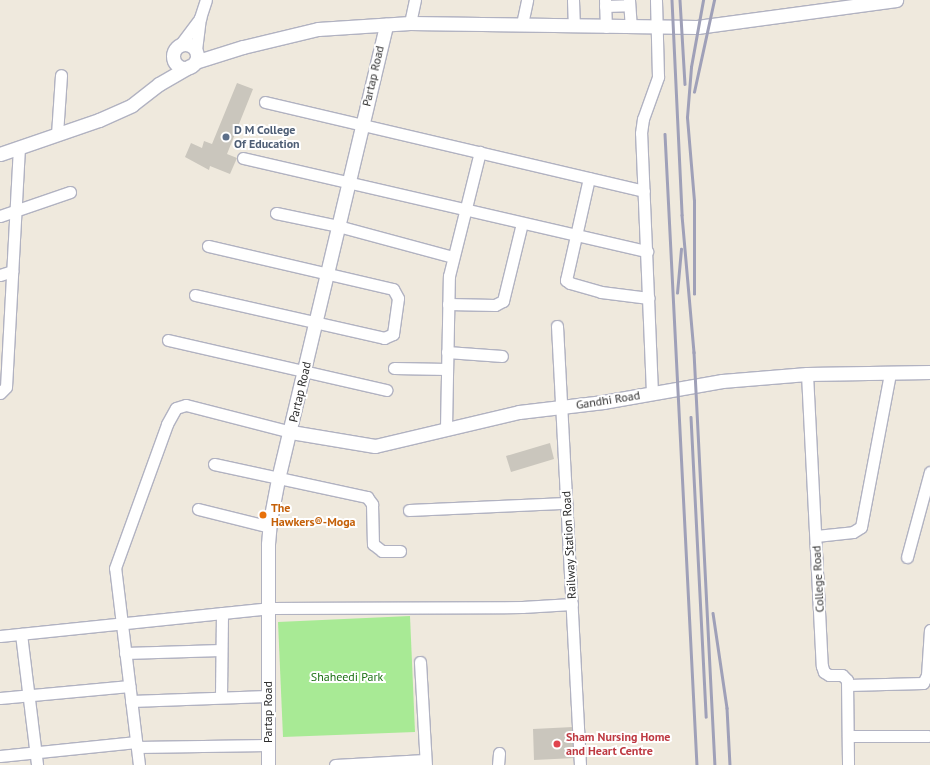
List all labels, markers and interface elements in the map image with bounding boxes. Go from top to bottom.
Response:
street label: Partap Road [359,44,387,108]
place label: D M College Of Education [234,123,300,151]
marker: D M College Of Education [221,132,231,142]
street label: Partap Road [286,360,314,424]
street label: Gandhi Road [575,388,641,412]
street label: Railway Station Road [559,490,579,600]
place label: The Hawkers®-Moga [271,501,356,529]
marker: The Hawkers®-Moga [258,510,268,520]
street label: College Road [809,545,827,613]
park label: Shaheedi Park [311,670,383,684]
street label: Partap Road [261,681,275,743]
place label: Sham Nursing Home and Heart Centre [566,730,670,758]
marker: Sham Nursing Home and Heart Centre [551,738,563,750]

